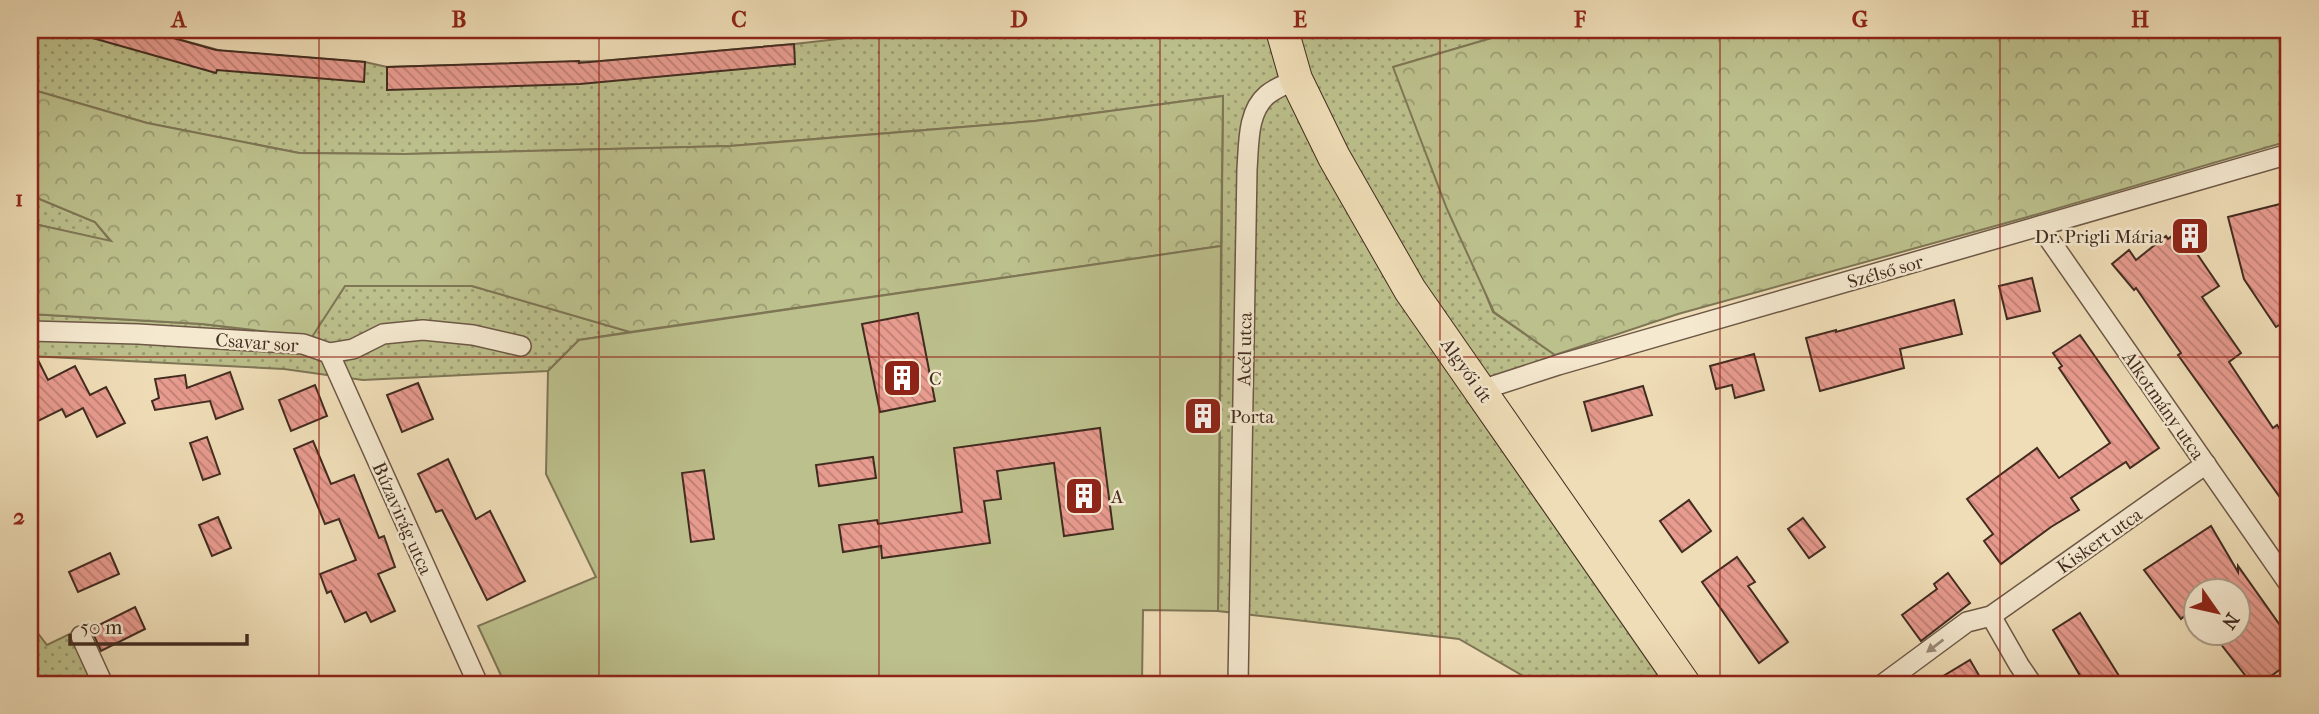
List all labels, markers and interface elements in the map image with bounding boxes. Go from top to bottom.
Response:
text: A [170,6,188,33]
text: B [452,6,467,33]
text: C [731,6,747,33]
text: D [1010,6,1028,33]
text: E [1293,6,1307,33]
text: F [1573,6,1587,33]
text: G [1852,6,1868,33]
text: H [2131,6,2149,33]
text: 1 [15,185,23,212]
building icon: Dr. Prigli Mária [2169,215,2211,257]
place label: Dr. Prigli Mária [2034,226,2163,248]
street label: Szélső sor [1845,250,1927,293]
street label: Acél utca [1233,312,1257,387]
street label: Csavar sor [215,329,300,357]
street label: Algyői út [1435,333,1497,407]
street label: Alkotmány utca [2117,346,2209,464]
building icon: C [881,357,923,399]
place label: C [929,368,942,390]
building icon: Porta [1182,395,1224,437]
place label: Porta [1230,406,1275,428]
street label: Búzavirág utca [367,459,437,578]
building icon: A [1063,475,1105,517]
place label: A [1110,486,1124,508]
text: 2 [13,503,25,530]
street label: Kiskert utca [2053,503,2147,578]
north arrow [2182,578,2252,648]
scale bar [70,602,247,646]
text: N [2217,609,2243,634]
text: 50 m [80,615,123,639]
one-way arrow [1926,638,1944,652]

